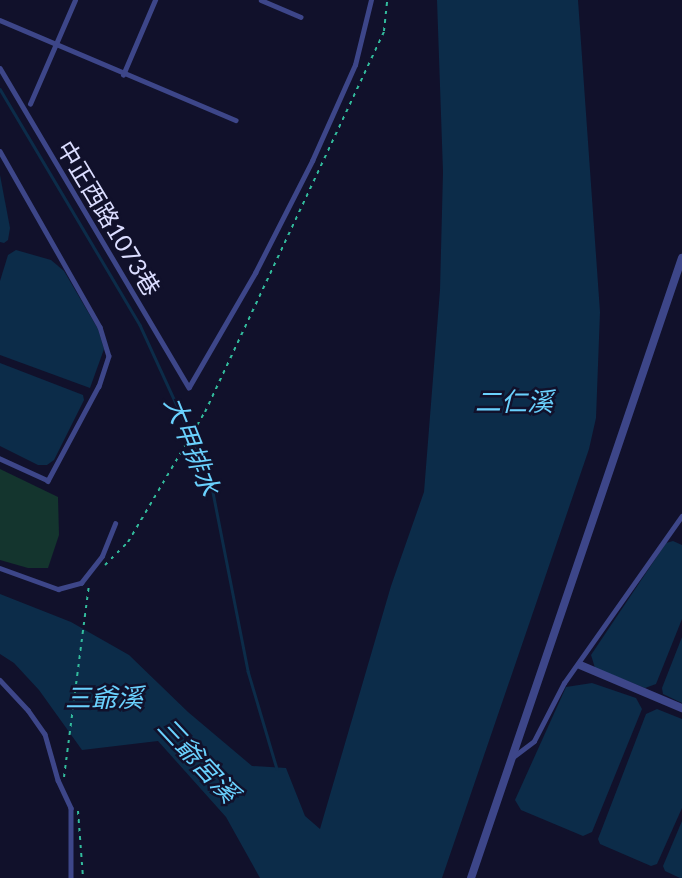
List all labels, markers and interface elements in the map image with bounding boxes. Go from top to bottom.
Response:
street label: 中正西路1073巷 [51,135,167,301]
water label: 二仁溪 [475,386,553,418]
water label: 大甲排水 [158,392,226,500]
water label: 三爺溪 [65,682,143,714]
water label: 三爺宮溪 [151,711,245,809]

